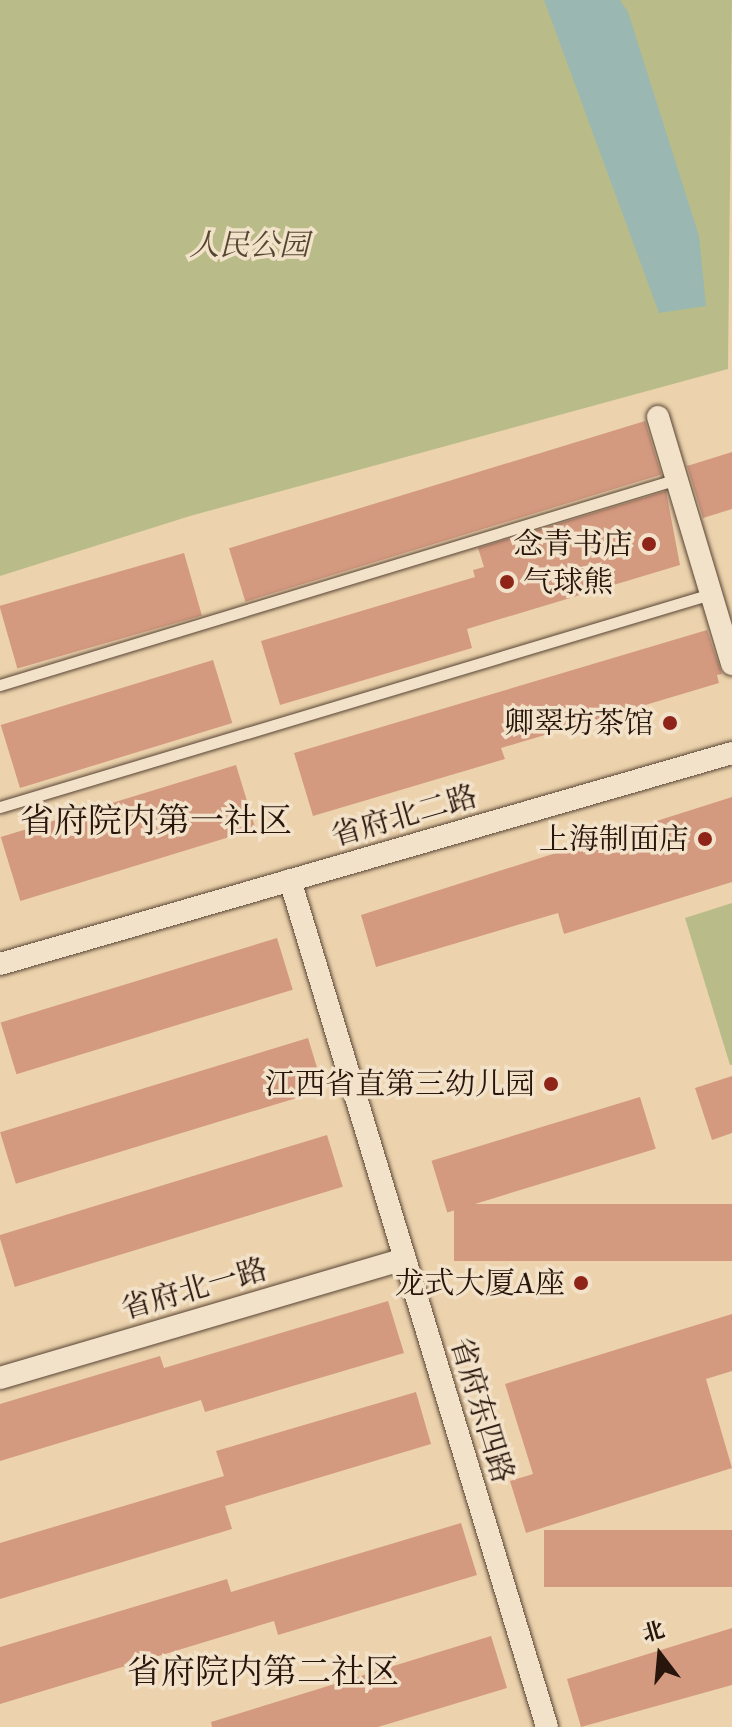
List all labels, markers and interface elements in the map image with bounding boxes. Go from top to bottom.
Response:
park label: 人民公园 [189,227,309,263]
place label: 念青书店 [513,526,633,562]
marker: 念青书店 [640,535,658,553]
place label: 气球熊 [523,564,613,600]
marker: 气球熊 [498,573,516,591]
place label: 卿翠坊茶馆 [504,705,654,741]
marker: 卿翠坊茶馆 [661,714,679,732]
street label: 省府北二路 [327,778,481,854]
district label: 省府院内第一社区 [20,801,292,841]
place label: 上海制面店 [539,821,689,857]
marker: 上海制面店 [696,830,714,848]
place label: 江西省直第三幼儿园 [265,1066,535,1102]
marker: 江西省直第三幼儿园 [542,1075,560,1093]
street label: 省府北一路 [117,1251,271,1327]
place label: 龙式大厦A座 [395,1265,565,1301]
marker: 龙式大厦A座 [572,1274,590,1292]
street label: 省府东四路 [443,1333,521,1487]
north arrow [620,1615,700,1695]
text: 北 [639,1615,668,1647]
district label: 省府院内第二社区 [127,1652,399,1692]

